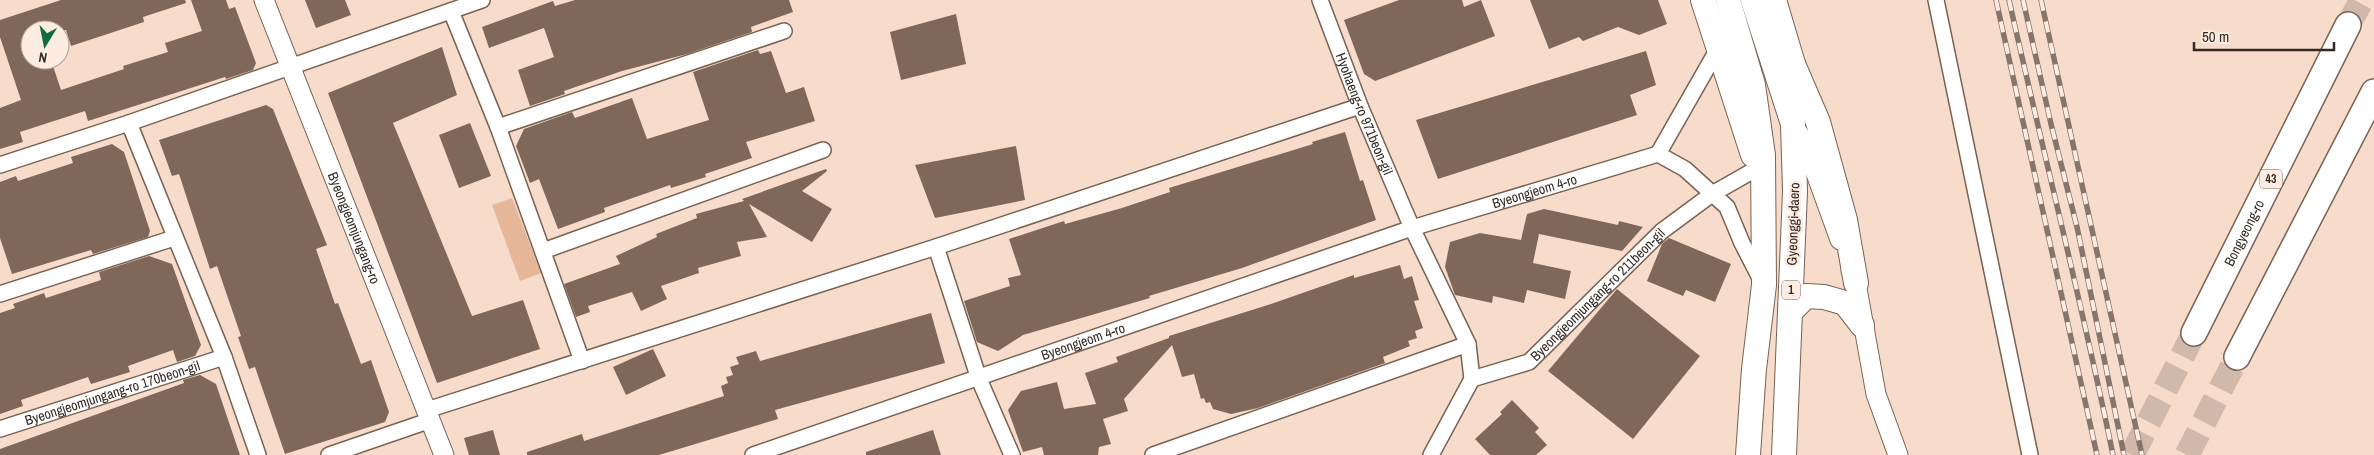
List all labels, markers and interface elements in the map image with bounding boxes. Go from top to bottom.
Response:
north arrow [20,20,70,70]
scale bar [2194,20,2334,52]
text: 50 m [2202,26,2229,47]
text: N [37,48,48,67]
street label: Hyohaeng-ro 971beon-gil [1332,50,1397,177]
street label: Byeongjeomjungang-ro [324,169,384,286]
street label: Byeongjeom 4-ro [1490,170,1579,212]
road number: 43 [2260,170,2282,188]
street label: Gyeonggi-daero [1783,182,1803,266]
street label: Bongyeong-ro [2220,197,2268,269]
street label: Byeongjeomjungang-ro 211beon-gil [1526,224,1669,365]
road number: 1 [1782,280,1800,300]
street label: Byeongjeom 4-ro [1039,319,1127,364]
street label: Byeongjeomjungang-ro 170beon-gil [23,356,202,429]

